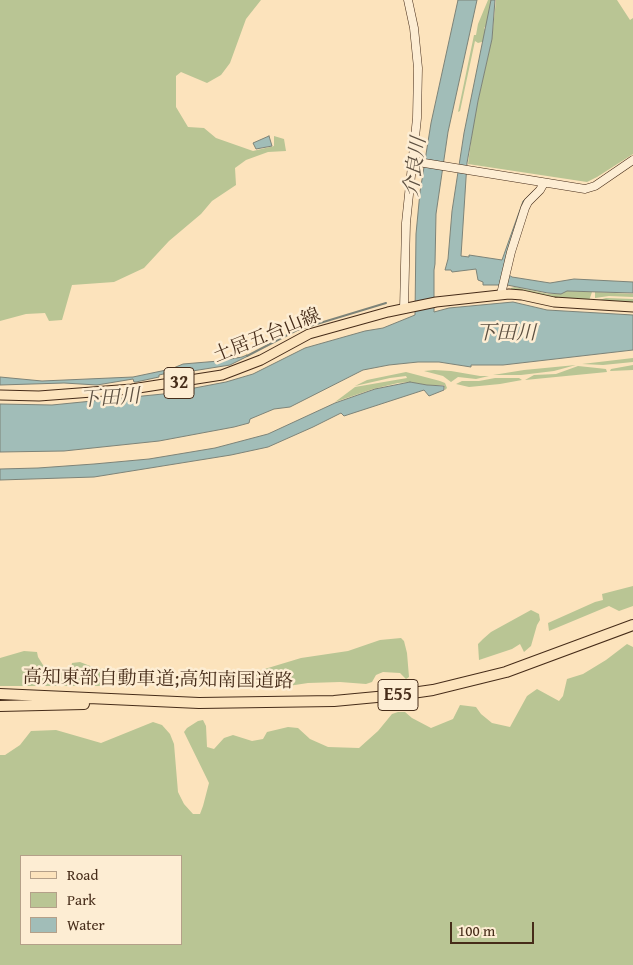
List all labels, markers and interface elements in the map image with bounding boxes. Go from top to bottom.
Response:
water label: 介良川 [400,136,432,198]
street label: 土居五台山線 [210,304,324,368]
water label: 下田川 [476,322,536,346]
road number: 32 [164,368,194,398]
water label: 下田川 [79,385,141,413]
street label: 高知東部自動車道;高知南国道路 [23,666,293,694]
road number: E55 [378,680,418,710]
legend [20,855,182,945]
text: Road [67,864,98,885]
text: Park [67,889,96,910]
scale bar [453,912,537,944]
text: Water [67,914,105,935]
text: 100 m [458,920,495,941]

